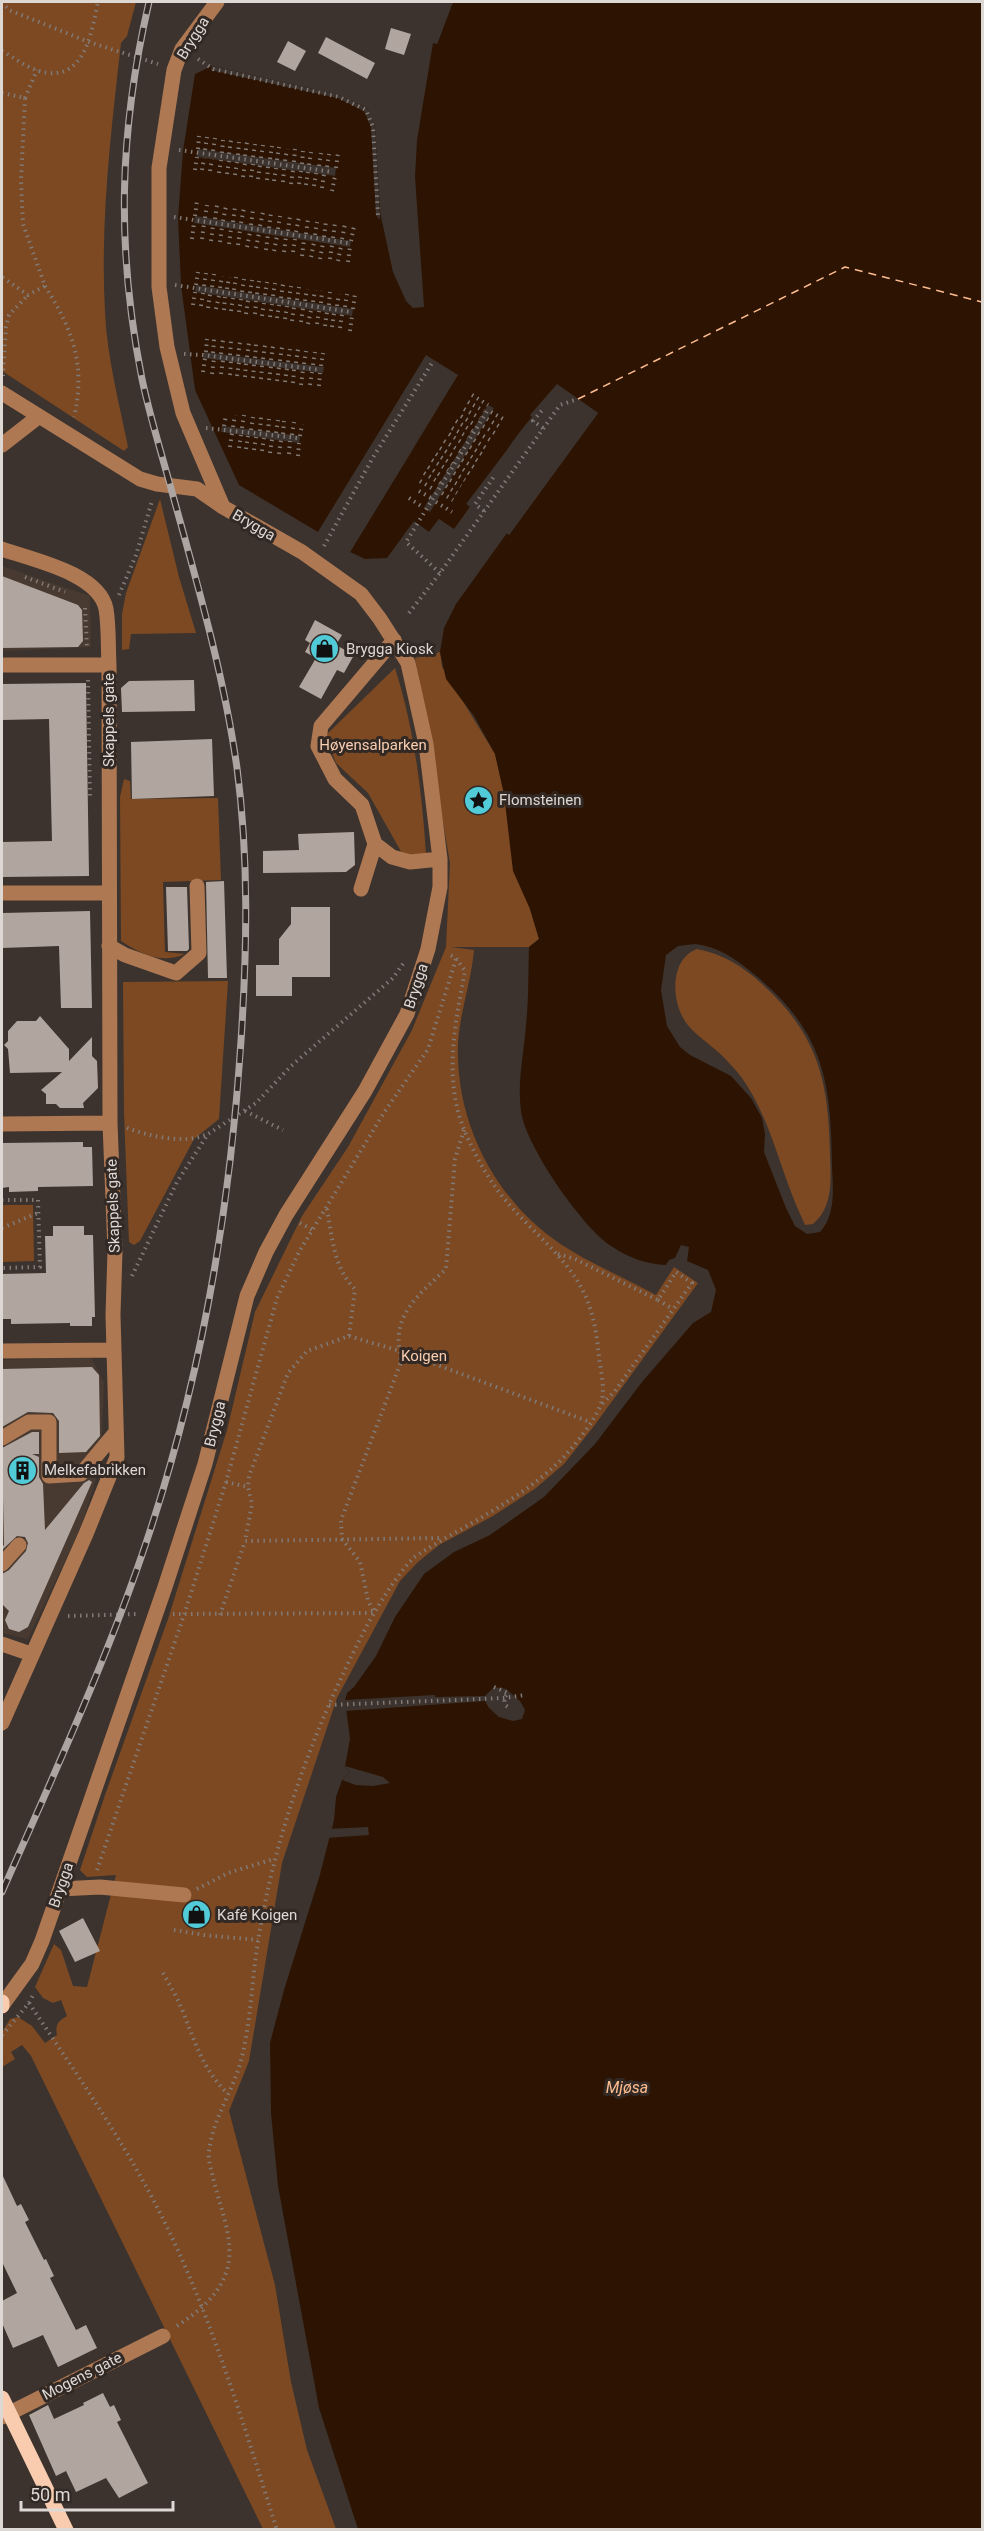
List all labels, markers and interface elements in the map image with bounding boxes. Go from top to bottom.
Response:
street label: Brygga [173,13,213,63]
street label: Brygga [229,506,279,544]
shop icon: Brygga Kiosk [309,633,341,665]
place label: Brygga Kiosk [346,640,434,658]
street label: Skappels gate [100,673,118,767]
park label: Høyensalparken [319,736,427,754]
place icon: Flomsteinen [462,784,494,816]
place label: Flomsteinen [499,791,581,809]
street label: Brygga [400,961,432,1011]
street label: Skappels gate [102,1159,124,1253]
park label: Koigen [401,1347,447,1365]
street label: Brygga [201,1399,229,1449]
building icon: Melkefabrikken [7,1454,39,1486]
place label: Melkefabrikken [44,1461,146,1479]
street label: Brygga [45,1860,77,1910]
shop icon: Kafé Koigen [180,1899,212,1931]
place label: Kafé Koigen [217,1906,297,1924]
water label: Mjøsa [606,2078,648,2097]
street label: Mogens gate [39,2348,125,2404]
scale bar [21,2474,172,2512]
text: 50 m [30,2484,70,2505]

